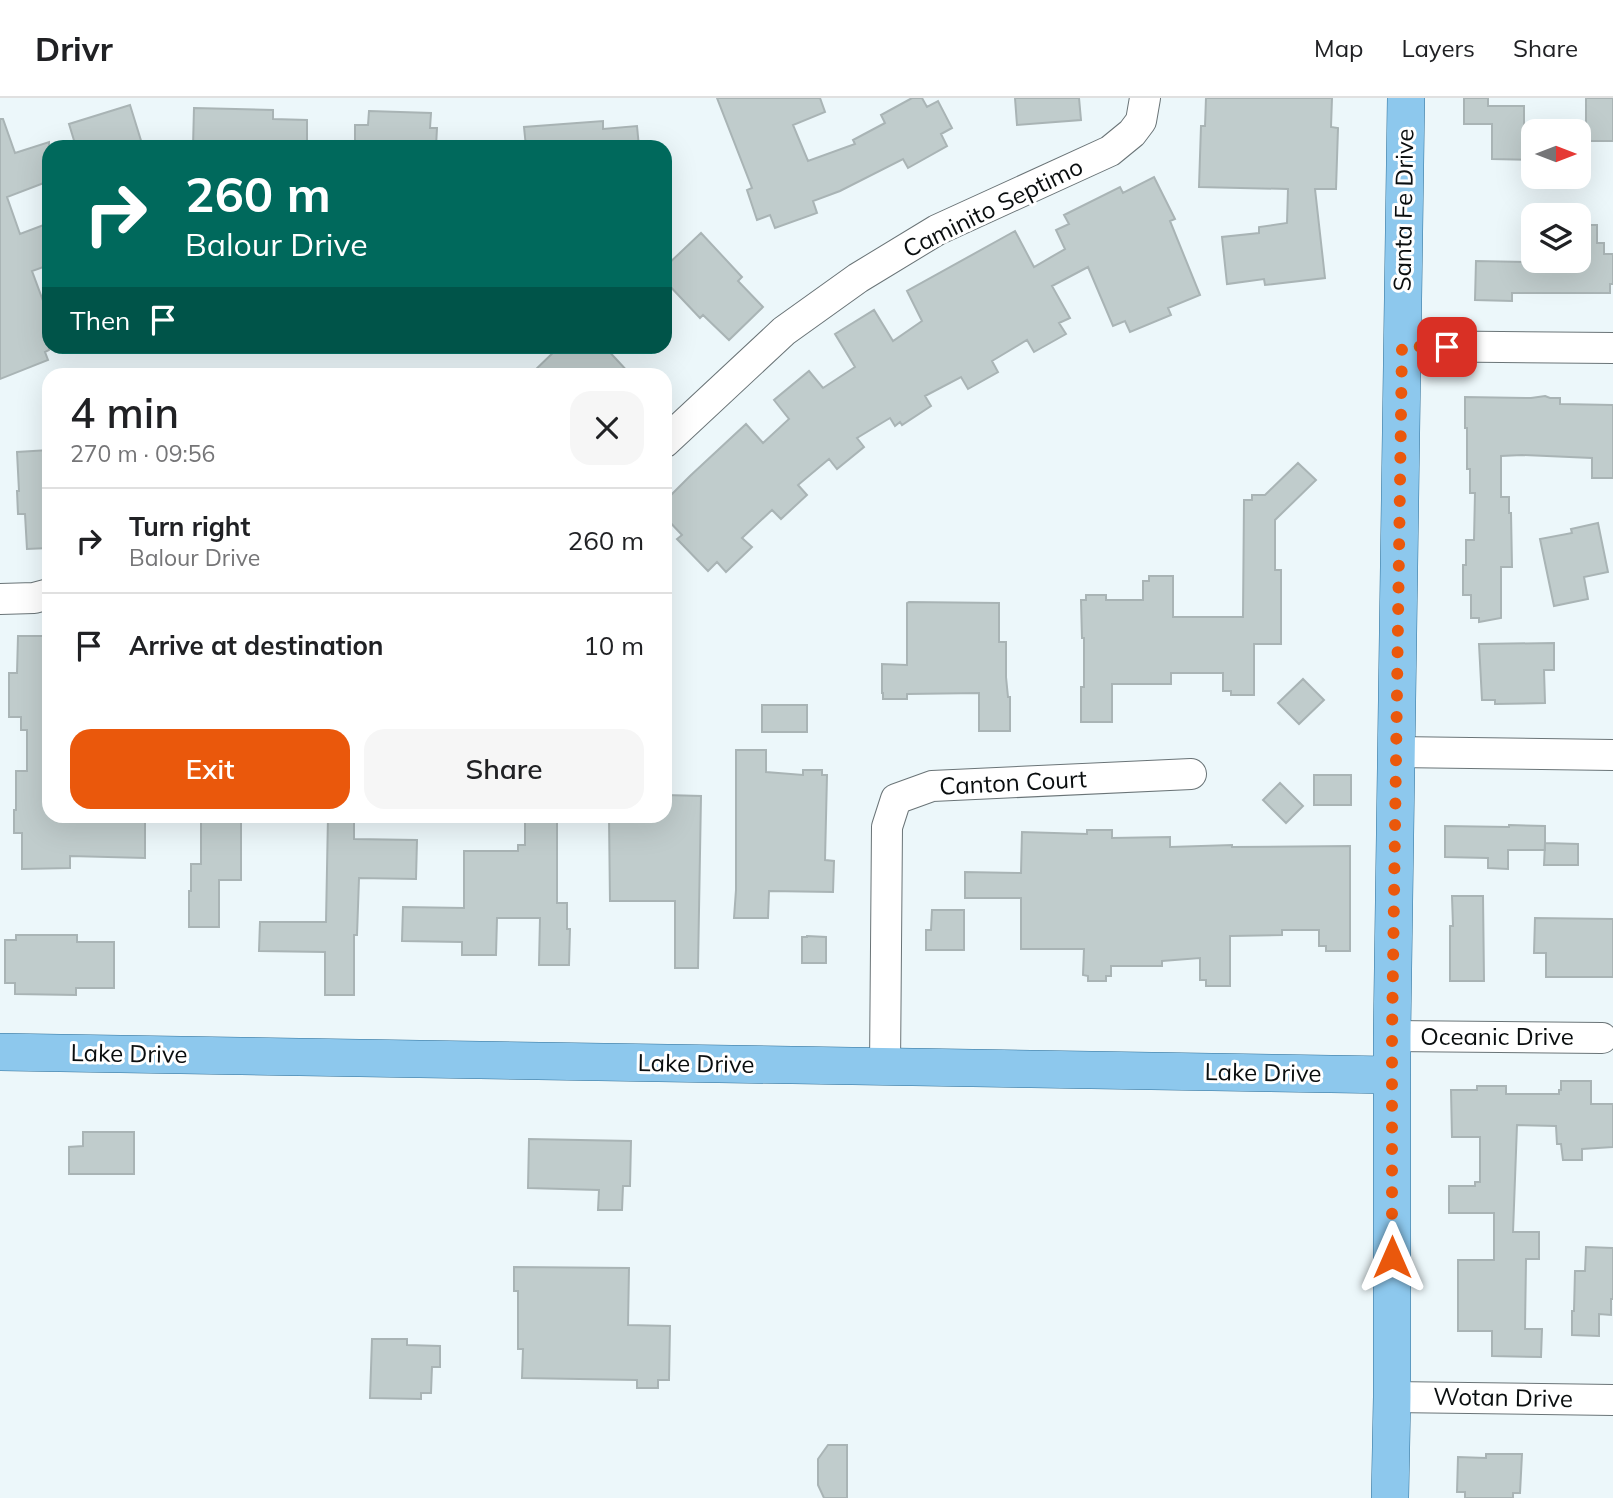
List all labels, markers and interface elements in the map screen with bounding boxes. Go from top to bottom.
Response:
text: Drivr [35,28,113,69]
text: Map [1314,33,1363,63]
text: Layers [1401,33,1475,63]
text: Share [1513,33,1578,63]
north arrow [1521,119,1591,189]
map controls [1521,119,1591,273]
street label: Santa Fe Drive [1387,128,1419,292]
street label: Caminito Septimo [898,151,1087,264]
text: 260 m [185,163,331,224]
icon: right [70,168,161,259]
button: layers [1521,203,1591,273]
text: Balour Drive [185,224,368,264]
icon: arrive [144,301,182,339]
text: Then [70,304,130,337]
pin [1417,317,1477,377]
icon: arrive [1428,328,1466,366]
text: 4 min [70,386,179,439]
button: close [570,391,644,465]
text: 270 m · 09:56 [70,439,215,468]
text: Turn right [129,510,250,543]
icon: right [70,522,108,560]
text: 260 m [568,524,644,557]
text: Balour Drive [129,543,260,572]
icon: arrive [70,627,108,665]
text: Arrive at destination [129,629,384,662]
text: 10 m [583,629,644,662]
button: Exit [70,729,350,809]
button: Share [364,729,644,809]
street label: Canton Court [938,763,1087,801]
street label: Oceanic Drive [1420,1021,1574,1051]
street label: Lake Drive [70,1037,188,1069]
street label: Lake Drive [637,1047,755,1079]
street label: Lake Drive [1204,1056,1322,1088]
position arrow [1355,1220,1429,1294]
street label: Wotan Drive [1433,1381,1573,1413]

